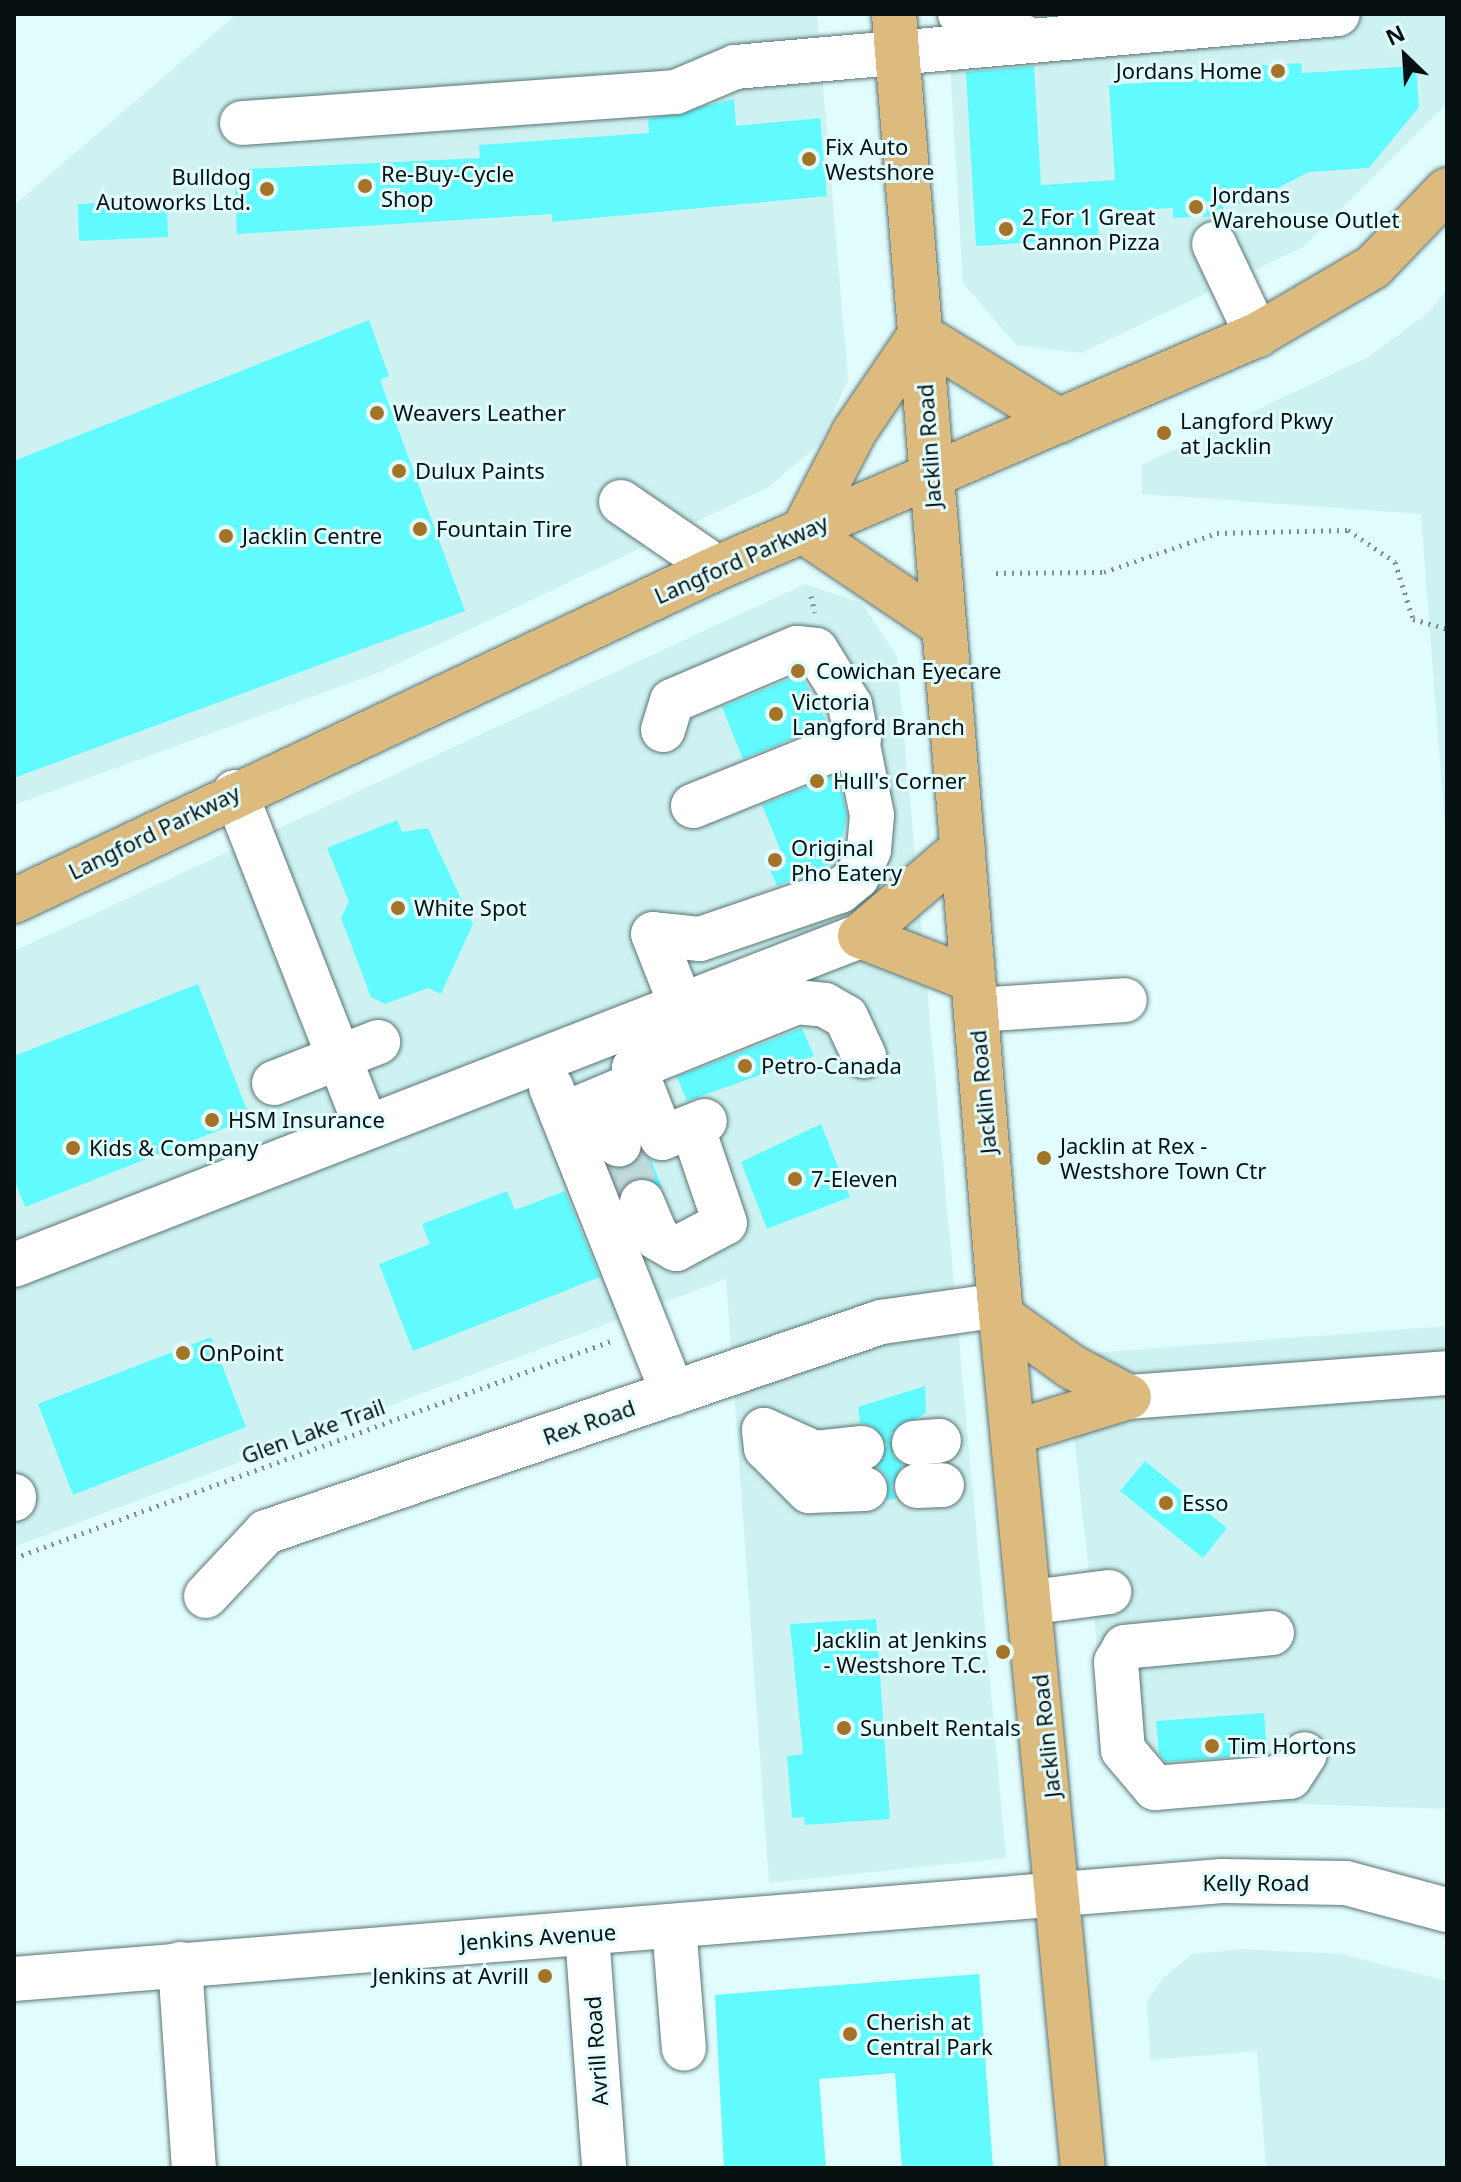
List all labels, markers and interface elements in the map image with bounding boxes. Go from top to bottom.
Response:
north arrow [1365,16,1445,96]
text: N [1380,17,1409,52]
place label: Jordans Home [1116,58,1262,84]
marker: Jordans Home [1269,62,1287,80]
place label: Fix Auto Westshore [825,133,934,184]
marker: Fix Auto Westshore [800,150,818,168]
place label: Re-Buy-Cycle Shop [381,160,514,212]
place label: Bulldog Autoworks Ltd. [96,163,251,214]
marker: Re-Buy-Cycle Shop [356,177,374,195]
marker: Bulldog Autoworks Ltd. [258,180,276,198]
place label: Jordans Warehouse Outlet [1212,181,1399,232]
marker: Jordans Warehouse Outlet [1187,198,1205,216]
place label: 2 For 1 Great Cannon Pizza [1022,203,1160,254]
marker: 2 For 1 Great Cannon Pizza [997,220,1015,238]
street label: Jacklin Road [912,383,946,509]
place label: Weavers Leather [393,400,566,426]
marker: Weavers Leather [368,404,386,422]
place label: Langford Pkwy at Jacklin [1180,407,1333,458]
marker: Langford Pkwy at Jacklin [1155,424,1173,442]
place label: Dulux Paints [415,458,545,484]
marker: Dulux Paints [390,462,408,480]
street label: Langford Parkway [650,509,832,609]
place label: Fountain Tire [436,516,572,542]
marker: Fountain Tire [411,520,429,538]
place label: Jacklin Centre [242,523,382,549]
marker: Jacklin Centre [217,527,235,545]
place label: Cowichan Eyecare [816,658,1001,684]
marker: Cowichan Eyecare [787,660,809,682]
place label: Victoria Langford Branch [792,688,965,740]
marker: Victoria Langford Branch [767,705,785,723]
place label: Hull's Corner [833,768,966,794]
marker: Hull's Corner [808,772,826,790]
street label: Langford Parkway [64,779,244,885]
place label: Original Pho Eatery [791,834,902,886]
marker: Original Pho Eatery [766,851,784,869]
place label: White Spot [414,895,527,921]
marker: White Spot [389,899,407,917]
street label: Jacklin Road [964,1029,1002,1155]
place label: Petro-Canada [761,1053,902,1079]
marker: Petro-Canada [736,1057,754,1075]
place label: HSM Insurance [228,1107,385,1133]
marker: HSM Insurance [203,1111,221,1129]
place label: Jacklin at Rex - Westshore Town Ctr [1060,1132,1266,1184]
place label: Kids & Company [89,1135,258,1161]
marker: Kids & Company [64,1139,82,1157]
marker: Jacklin at Rex - Westshore Town Ctr [1035,1149,1053,1167]
place label: 7-Eleven [811,1166,898,1192]
marker: 7-Eleven [786,1170,804,1188]
place label: OnPoint [199,1340,284,1366]
marker: OnPoint [174,1344,192,1362]
street label: Glen Lake Trail [238,1393,388,1469]
street label: Rex Road [539,1394,639,1450]
place label: Esso [1182,1490,1229,1516]
marker: Esso [1157,1494,1175,1512]
place label: Jacklin at Jenkins - Westshore T.C. [816,1626,987,1678]
marker: Jacklin at Jenkins - Westshore T.C. [994,1643,1012,1661]
street label: Jacklin Road [1026,1673,1066,1799]
place label: Sunbelt Rentals [860,1715,1021,1741]
marker: Sunbelt Rentals [835,1719,853,1737]
place label: Tim Hortons [1228,1733,1356,1759]
marker: Tim Hortons [1203,1737,1221,1755]
street label: Kelly Road [1202,1870,1310,1896]
street label: Jenkins Avenue [459,1918,617,1956]
place label: Jenkins at Avrill [372,1963,529,1989]
marker: Jenkins at Avrill [536,1967,554,1985]
street label: Avrill Road [579,1995,613,2107]
place label: Cherish at Central Park [866,2008,993,2060]
marker: Cherish at Central Park [841,2025,859,2043]

